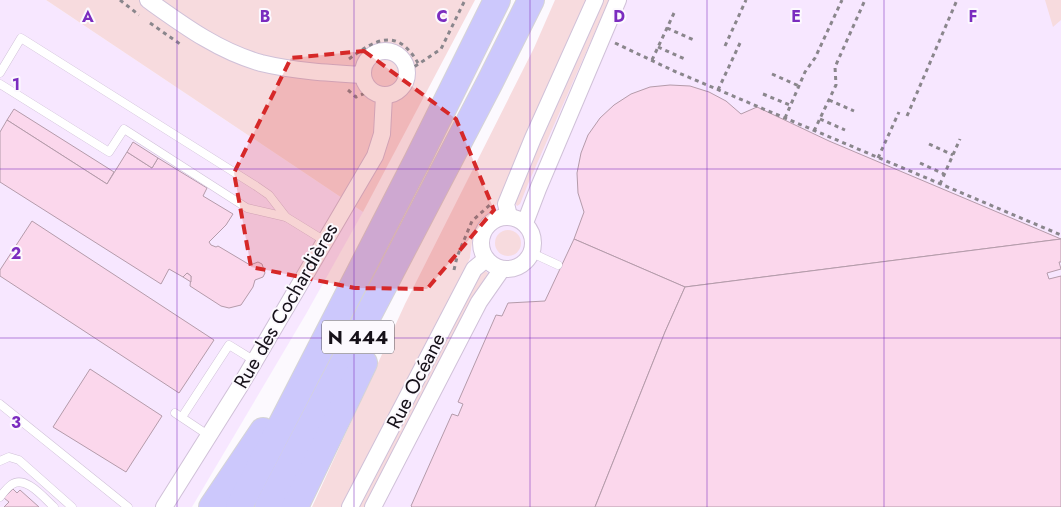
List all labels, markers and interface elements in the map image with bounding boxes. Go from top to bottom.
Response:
text: A [81,5,94,28]
text: B [260,5,270,28]
text: C [436,5,448,28]
text: D [613,5,625,28]
text: E [791,5,801,28]
text: F [969,5,977,28]
text: 1 [12,73,20,96]
street label: Rue des Cochardières [227,218,345,394]
text: 2 [11,242,21,265]
road number: N 444 [322,321,394,354]
street label: Rue Océane [379,328,453,434]
text: 3 [11,411,21,434]

